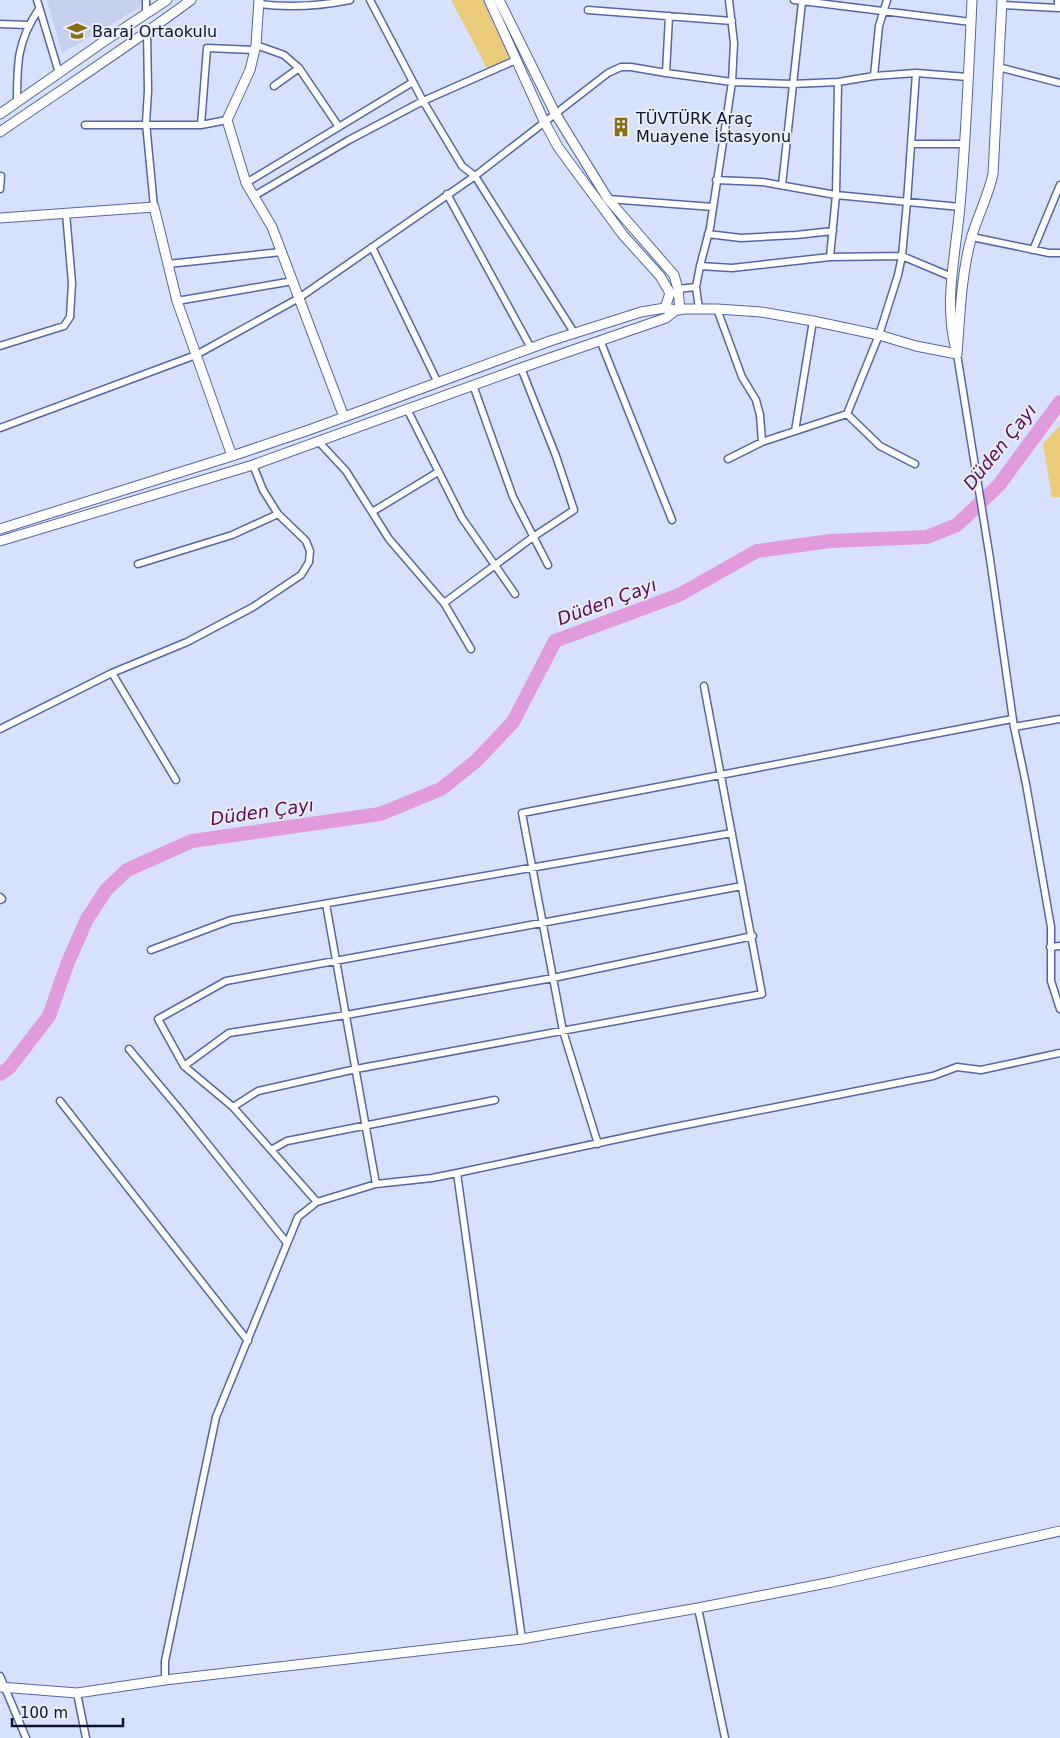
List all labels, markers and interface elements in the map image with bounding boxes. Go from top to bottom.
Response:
school or university icon: Baraj Ortaokulu [66,20,88,42]
place label: Baraj Ortaokulu [92,22,217,41]
place label: TÜVTÜRK Araç Muayene İstasyonu [635,109,791,146]
building icon: TÜVTÜRK Araç Muayene İstasyonu [610,116,632,138]
water label: Düden Çayı [959,400,1041,494]
water label: Düden Çayı [554,574,659,629]
water label: Düden Çayı [209,794,315,829]
scale bar [12,1696,124,1728]
text: 100 m [20,1704,68,1722]

